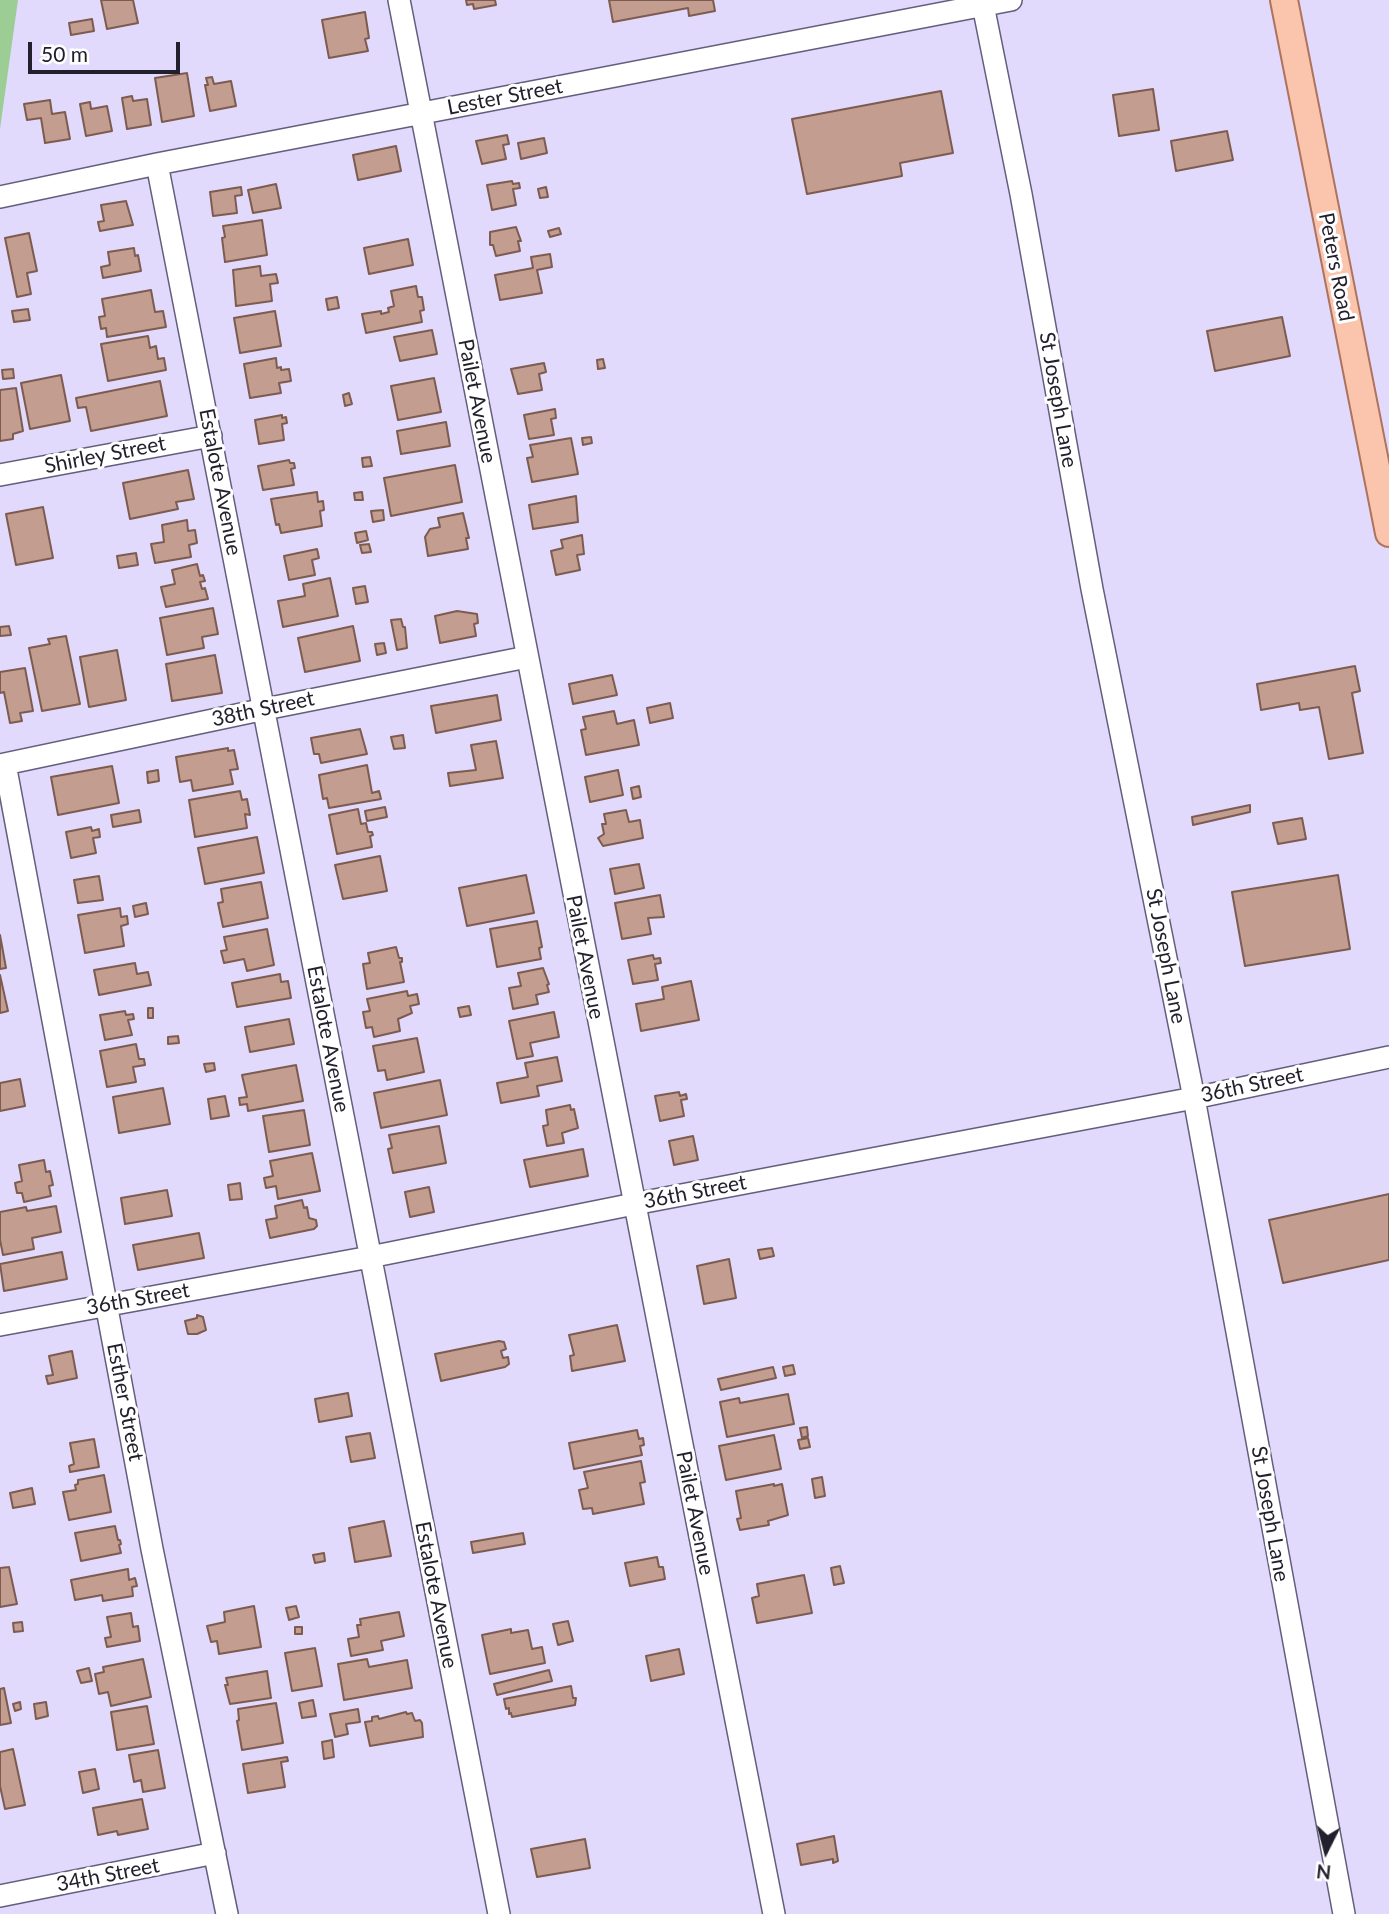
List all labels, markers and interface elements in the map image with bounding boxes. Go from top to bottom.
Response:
scale bar [32,28,184,72]
text: 50 m [41,41,88,66]
street label: Lester Street [445,73,565,121]
street label: Peters Road [1313,210,1359,324]
street label: St Joseph Lane [1034,330,1082,470]
street label: Pailet Avenue [453,337,501,465]
street label: Estalote Avenue [193,406,247,558]
street label: Shirley Street [42,431,168,479]
street label: 38th Street [209,686,317,732]
street label: St Joseph Lane [1141,886,1191,1026]
street label: Pailet Avenue [561,893,609,1021]
street label: Estalote Avenue [301,963,355,1115]
street label: 36th Street [1198,1062,1306,1108]
street label: 36th Street [641,1170,749,1214]
street label: 36th Street [84,1278,192,1320]
street label: Esther Street [101,1341,149,1463]
street label: St Joseph Lane [1246,1444,1294,1584]
street label: Pailet Avenue [671,1449,719,1577]
street label: Estalote Avenue [409,1519,463,1671]
north arrow [1291,1816,1361,1886]
street label: 34th Street [54,1853,162,1897]
text: N [1315,1860,1332,1885]

